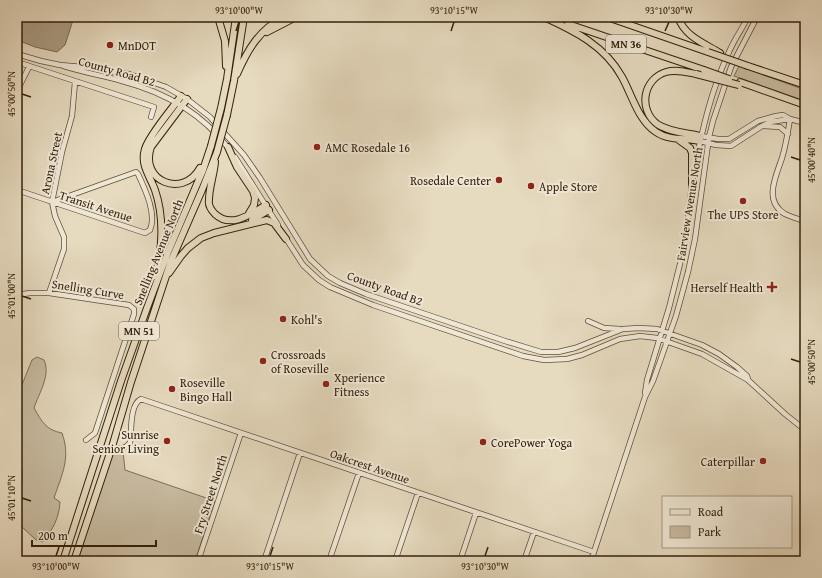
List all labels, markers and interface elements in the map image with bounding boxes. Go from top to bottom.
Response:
text: 93°10'00"W [215,3,263,18]
text: 93°10'15"W [430,3,478,18]
text: 93°10'30"W [645,3,693,18]
road number: MN 36 [606,35,646,53]
place label: MnDOT [118,37,156,54]
marker: MnDOT [105,40,115,50]
street label: County Road B2 [77,52,158,90]
text: 45°00'50"N [4,71,19,117]
street label: Arona Street [36,129,66,196]
text: 45°00'40"N [804,137,819,183]
place label: AMC Rosedale 16 [325,139,410,156]
marker: AMC Rosedale 16 [312,142,322,152]
street label: Fairview Avenue North [672,146,706,262]
place label: Rosedale Center [410,172,491,189]
marker: Rosedale Center [494,175,504,185]
place label: Apple Store [539,178,598,195]
marker: Apple Store [526,181,536,191]
street label: Transit Avenue [57,186,135,226]
street label: Snelling Avenue North [129,196,187,308]
marker: The UPS Store [738,196,748,206]
place label: The UPS Store [707,206,779,223]
street label: County Road B2 [345,266,425,310]
text: 45°01'00"N [4,273,19,319]
street label: Snelling Curve [51,275,126,303]
place label: Herself Health [691,279,763,296]
marker: Herself Health [766,281,778,293]
place label: Kohl's [291,311,322,328]
marker: Kohl's [278,314,288,324]
road number: MN 51 [119,322,159,340]
text: 45°00'50"N [804,339,819,385]
place label: Crossroads of Roseville [271,346,329,377]
marker: Crossroads of Roseville [258,356,268,366]
place label: Xperience Fitness [334,369,386,400]
place label: Roseville Bingo Hall [180,374,233,405]
marker: Xperience Fitness [321,379,331,389]
marker: Roseville Bingo Hall [167,384,177,394]
place label: Sunrise Senior Living [92,426,159,457]
place label: CorePower Yoga [491,434,573,451]
marker: Sunrise Senior Living [162,436,172,446]
marker: CorePower Yoga [478,437,488,447]
street label: Oakcrest Avenue [328,444,412,488]
street label: Fry Street North [189,452,231,536]
place label: Caterpillar [701,453,755,470]
marker: Caterpillar [758,456,768,466]
text: 45°01'10"N [4,475,19,521]
legend [662,496,792,548]
text: Road [698,503,724,520]
scale bar [32,522,156,548]
text: Park [698,523,722,540]
text: 200 m [38,527,68,544]
text: 93°10'00"W [32,559,80,574]
text: 93°10'15"W [246,559,294,574]
text: 93°10'30"W [461,559,509,574]

